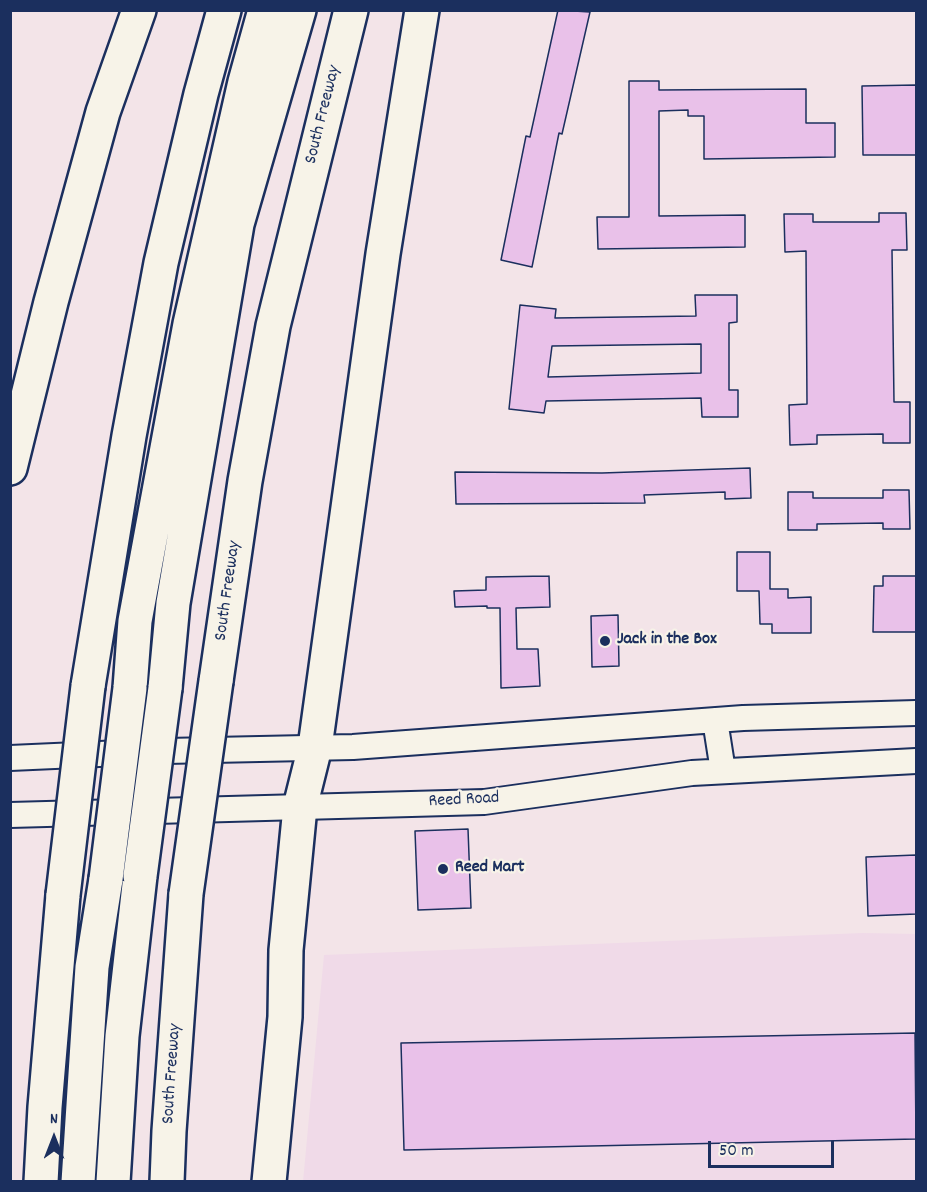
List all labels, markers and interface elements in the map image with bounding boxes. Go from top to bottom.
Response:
street label: South Freeway [301,64,347,166]
street label: South Freeway [211,540,247,642]
place label: Jack in the Box [617,630,717,652]
marker: Jack in the Box [598,634,612,648]
street label: Reed Road [428,788,500,814]
place label: Reed Mart [455,858,524,880]
marker: Reed Mart [436,862,450,876]
street label: South Freeway [159,1023,187,1125]
north arrow [24,1108,84,1168]
text: N [50,1108,58,1131]
scale bar [711,1129,837,1167]
text: 50 m [719,1139,754,1164]

